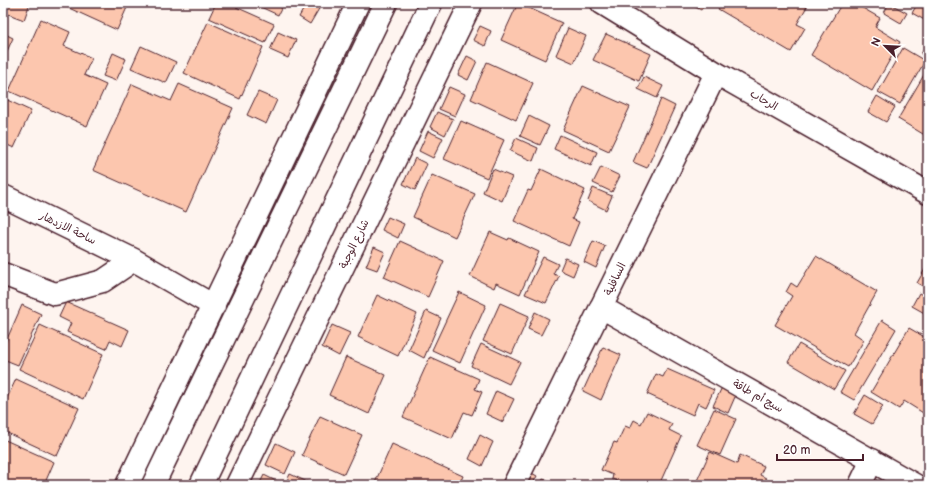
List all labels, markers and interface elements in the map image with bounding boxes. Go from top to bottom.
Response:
north arrow [865,26,905,66]
text: N [869,36,884,49]
street label: الرحاب [747,87,780,114]
street label: ساحة الازدهار [37,208,98,247]
street label: شارع الوجبة [336,217,373,272]
street label: السافلية [601,260,629,298]
street label: سيج أم طاقة [730,377,785,417]
scale bar [777,436,863,462]
text: 20 m [783,443,810,458]

